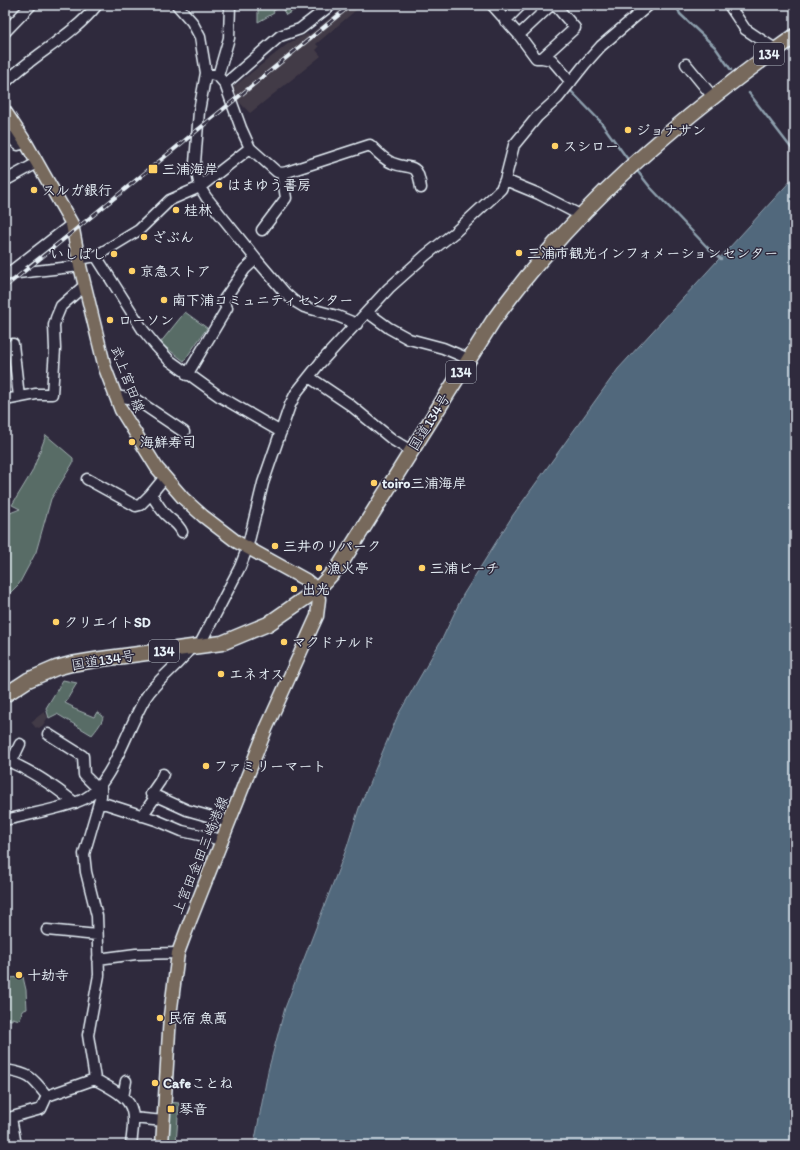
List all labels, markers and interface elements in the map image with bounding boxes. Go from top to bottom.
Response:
road number: 134 [754,43,784,65]
place label: ジョナサン [636,122,706,139]
marker: ジョナサン [623,125,633,135]
place label: スシロー [563,138,619,155]
marker: スシロー [550,141,560,151]
place label: 三浦海岸 [162,161,218,178]
marker: 三浦海岸 [147,163,159,175]
place label: はまゆう書房 [227,177,311,194]
marker: はまゆう書房 [214,180,224,190]
place label: スルガ銀行 [42,182,112,199]
marker: スルガ銀行 [29,185,39,195]
place label: 桂林 [184,202,213,219]
marker: 桂林 [171,205,181,215]
place label: ざぶん [152,229,194,246]
marker: ざぶん [139,232,149,242]
place label: 三浦市観光インフォメーションセンター [527,245,778,262]
place label: いしばし [50,246,106,263]
marker: 三浦市観光インフォメーションセンター [514,248,524,258]
marker: いしばし [109,249,119,259]
place label: 京急ストア [140,263,211,280]
marker: 京急ストア [127,266,137,276]
place label: 南下浦コミュニティセンター [172,292,353,309]
marker: 南下浦コミュニティセンター [159,295,169,305]
place label: ローソン [118,312,174,329]
marker: ローソン [105,315,115,325]
street label: 武上宮田線 [107,343,148,415]
road number: 134 [446,361,476,383]
street label: 国道134号 [405,390,454,454]
place label: 海鮮寿司 [140,434,196,451]
marker: 海鮮寿司 [127,437,137,447]
place label: toiro三浦海岸 [382,475,466,492]
marker: toiro三浦海岸 [369,478,379,488]
place label: 三井のリパーク [283,538,381,555]
marker: 三井のリパーク [270,541,280,551]
place label: 漁火亭 [327,560,369,577]
place label: 三浦ビーチ [430,560,499,577]
marker: 漁火亭 [314,563,324,573]
marker: 三浦ビーチ [417,563,427,573]
place label: 出光 [302,581,330,598]
marker: 出光 [289,584,299,594]
place label: クリエイトSD [64,614,151,631]
marker: クリエイトSD [51,617,61,627]
place label: マクドナルド [292,634,375,651]
marker: マクドナルド [279,637,289,647]
road number: 134 [149,640,179,662]
street label: 国道134号 [70,647,136,674]
place label: エネオス [229,666,284,683]
marker: エネオス [216,669,226,679]
place label: ファミリーマート [214,758,327,775]
marker: ファミリーマート [201,761,211,771]
street label: 上宮田金田三崎港線 [169,794,232,917]
place label: 十劫寺 [27,967,69,984]
marker: 十劫寺 [14,970,24,980]
place label: 民宿 魚萬 [168,1010,227,1027]
marker: 民宿 魚萬 [155,1013,165,1023]
place label: Cafeことね [163,1075,233,1092]
marker: Cafeことね [150,1078,160,1088]
place label: 琴音 [179,1101,207,1118]
marker: 琴音 [166,1104,176,1114]

